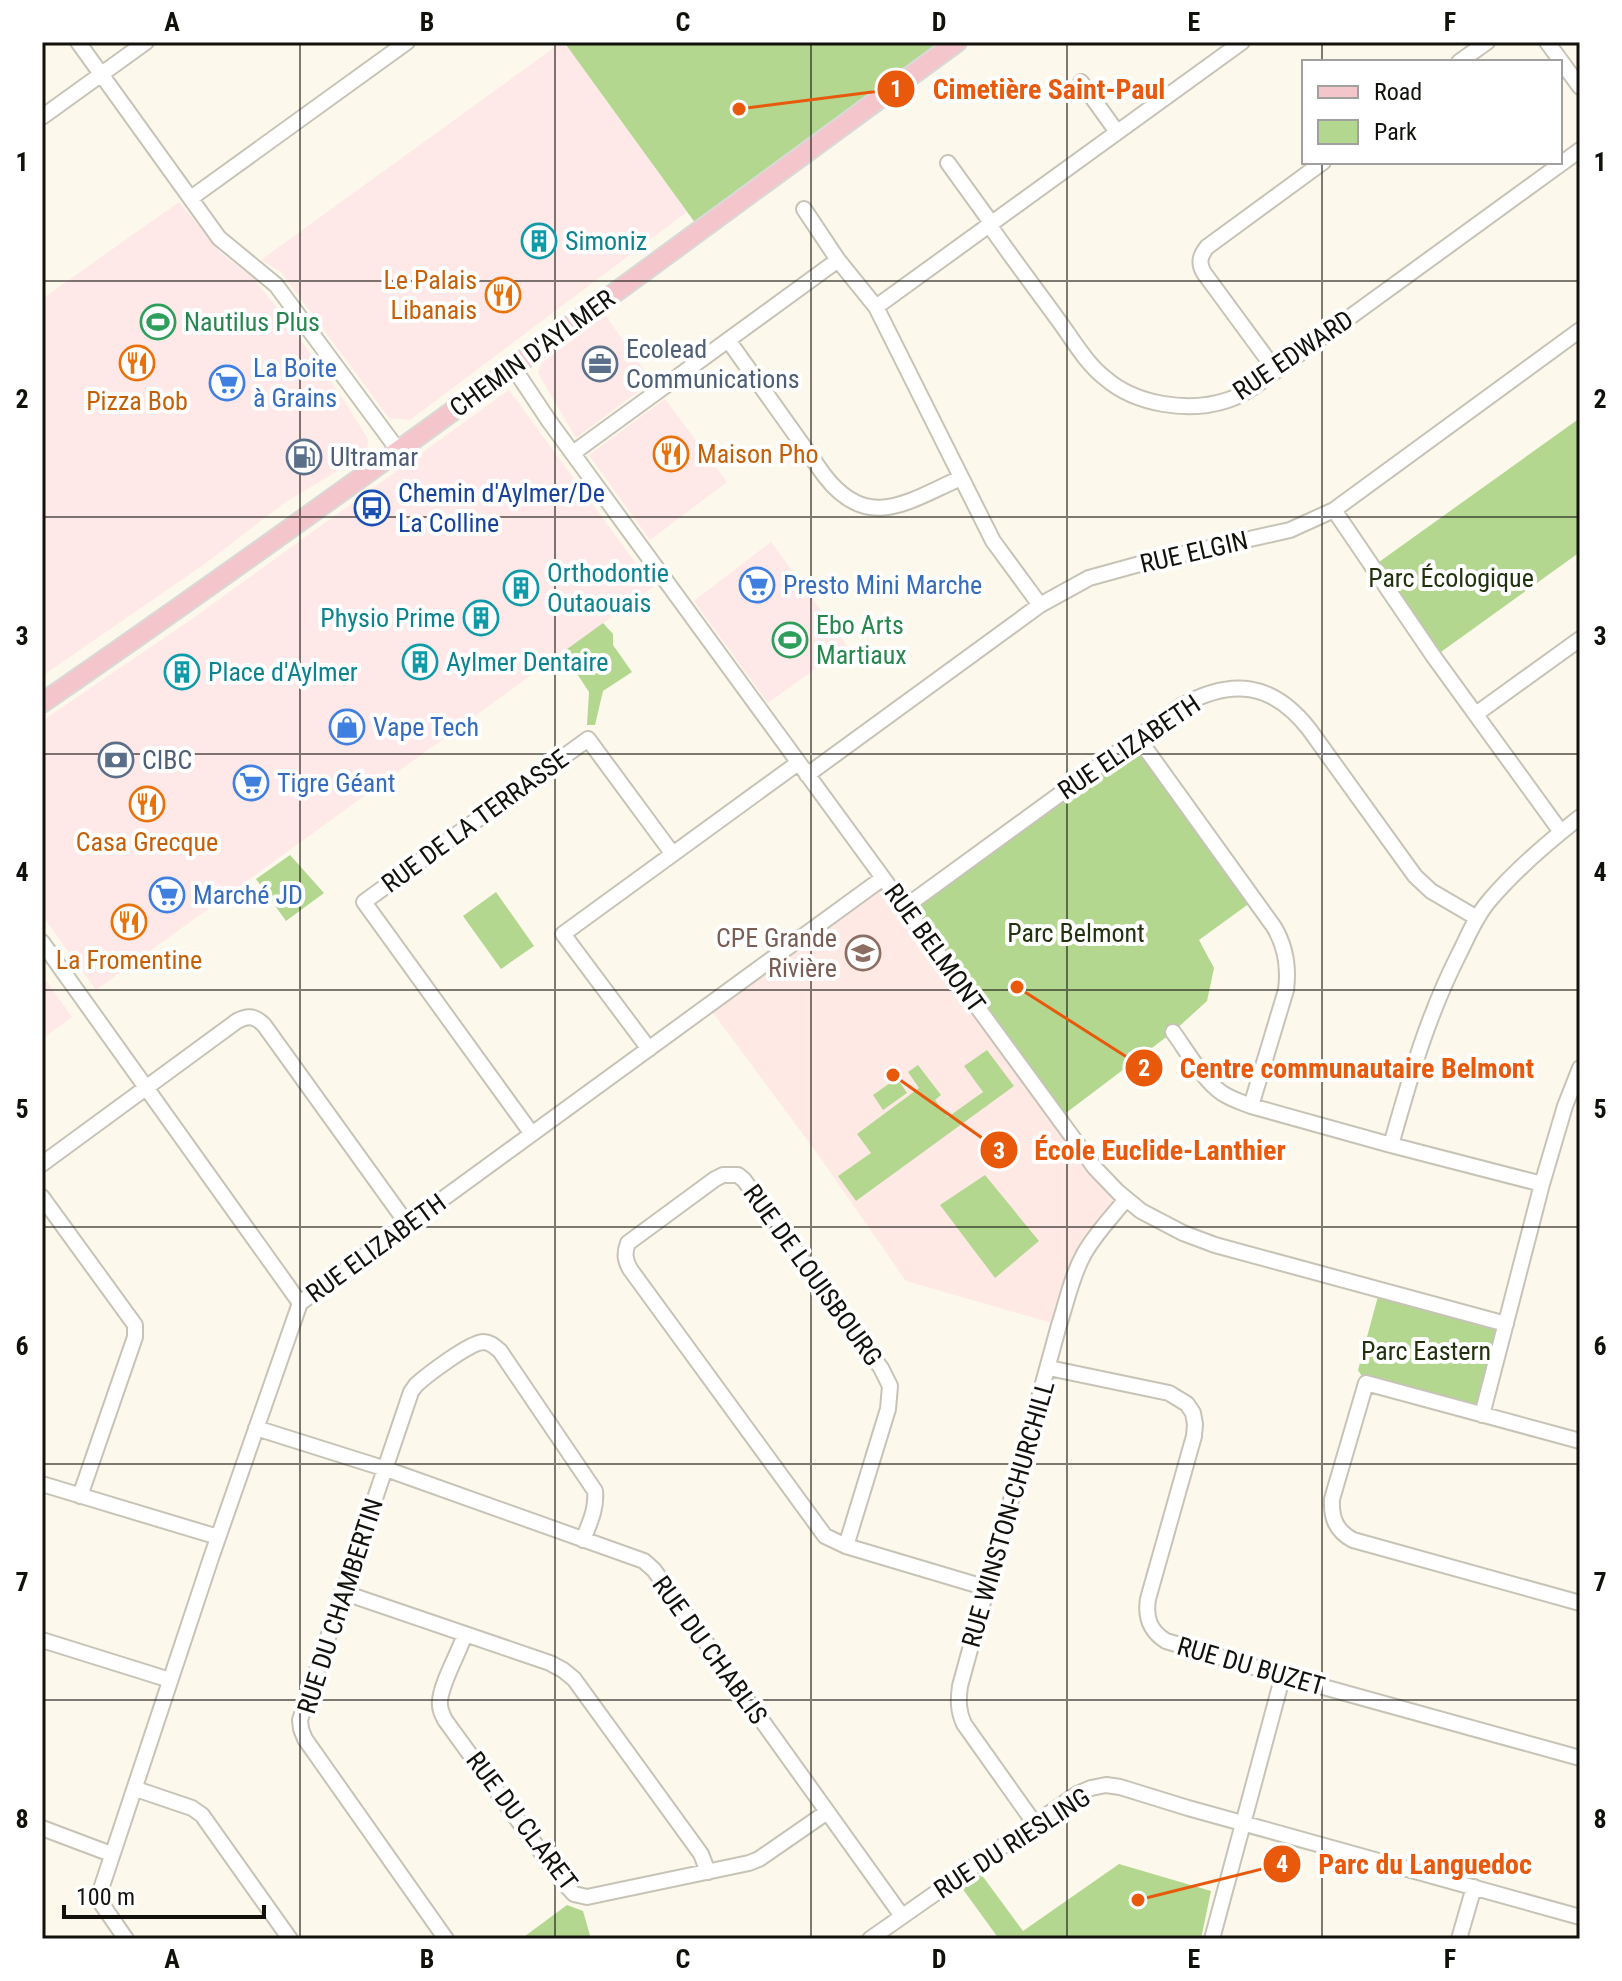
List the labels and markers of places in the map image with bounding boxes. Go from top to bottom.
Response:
callout: Cimetière Saint-Paul [876,63,1181,115]
building icon: Simoniz [520,222,558,260]
place label: Simoniz [565,226,647,256]
place label: Le Palais Libanais [384,265,477,325]
restaurant icon: Le Palais Libanais [484,276,522,314]
sports icon: Nautilus Plus [139,303,177,341]
place label: Nautilus Plus [184,307,320,337]
place label: Ecolead Communications [626,334,800,394]
restaurant icon: Pizza Bob [118,344,156,382]
office icon: Ecolead Communications [581,345,619,383]
place label: La Boite à Grains [253,353,337,413]
supermarket icon: La Boite à Grains [208,364,246,402]
place label: Pizza Bob [86,386,188,416]
restaurant icon: Maison Pho [652,435,690,473]
fuel station icon: Ultramar [285,438,323,476]
place label: Maison Pho [697,439,819,469]
place label: Ultramar [330,442,418,472]
place label: Chemin d'Aylmer/De La Colline [398,478,605,538]
bus stop icon: Chemin d'Aylmer/De La Colline [353,489,391,527]
place label: Orthodontie Outaouais [547,558,669,618]
supermarket icon: Presto Mini Marche [738,566,776,604]
building icon: Orthodontie Outaouais [502,569,540,607]
place label: Presto Mini Marche [783,570,982,600]
building icon: Physio Prime [462,599,500,637]
place label: Physio Prime [320,603,455,633]
place label: Ebo Arts Martiaux [816,610,907,670]
sports icon: Ebo Arts Martiaux [771,621,809,659]
building icon: Aylmer Dentaire [401,643,439,681]
place label: Aylmer Dentaire [446,647,608,677]
building icon: Place d'Aylmer [163,653,201,691]
place label: Place d'Aylmer [208,657,358,687]
shop icon: Vape Tech [328,708,366,746]
place label: Vape Tech [373,712,479,742]
bank icon: CIBC [97,741,135,779]
place label: CIBC [142,745,192,775]
supermarket icon: Tigre Géant [232,764,270,802]
place label: Tigre Géant [277,768,395,798]
restaurant icon: Casa Grecque [128,785,166,823]
place label: Casa Grecque [76,827,218,857]
supermarket icon: Marché JD [148,876,186,914]
place label: Marché JD [193,880,303,910]
restaurant icon: La Fromentine [110,903,148,941]
place label: CPE Grande Rivière [716,923,837,983]
school or university icon: CPE Grande Rivière [844,934,882,972]
place label: La Fromentine [56,945,202,975]
callout: Centre communautaire Belmont [1124,1042,1550,1094]
callout: École Euclide-Lanthier [979,1124,1302,1176]
callout: Parc du Languedoc [1262,1838,1548,1890]

